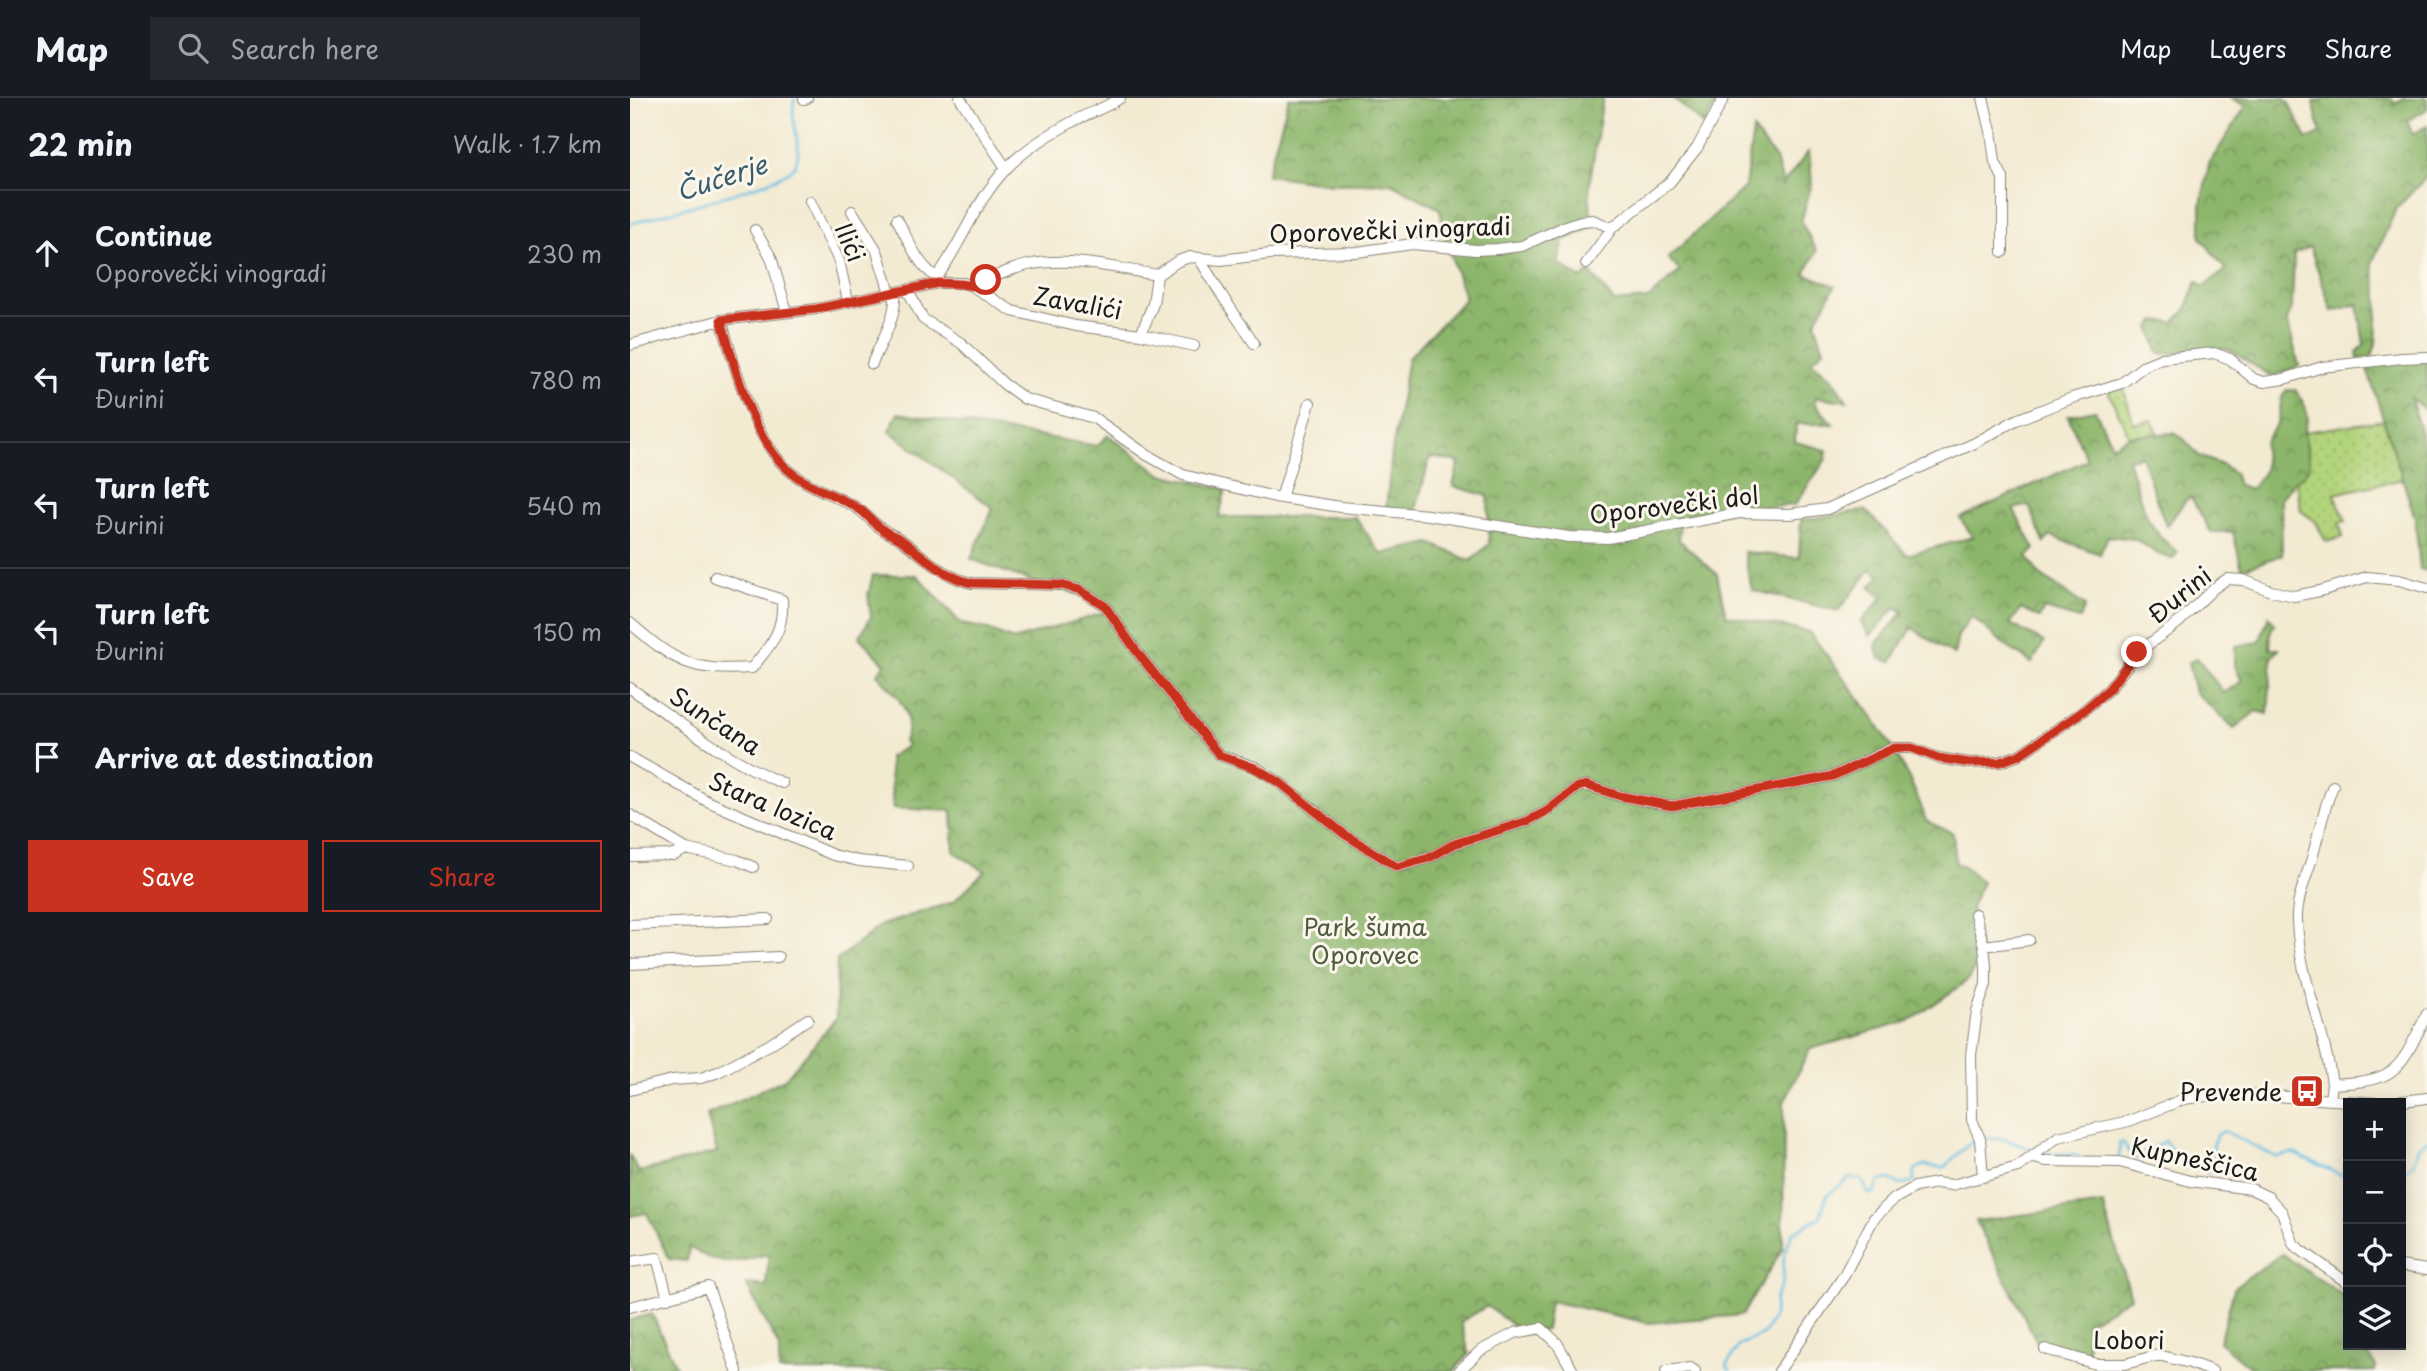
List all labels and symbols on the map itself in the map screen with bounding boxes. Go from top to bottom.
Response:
water label: Čučerje [670,144,773,210]
street label: Oporovečki vinogradi [1268,207,1512,251]
street label: Ilići [827,217,875,267]
route start [970,264,1001,295]
street label: Zavalići [1031,276,1125,328]
street label: Oporovečki dol [1587,476,1761,532]
street label: Đurini [2139,557,2219,631]
route end [2121,636,2152,667]
street label: Sunčana [663,677,769,763]
street label: Stara lozica [703,762,843,848]
park label: Park šuma Oporovec [1303,908,1427,972]
bus stop icon: Prevende [2288,1072,2326,1110]
place label: Prevende [2179,1073,2282,1109]
street label: Kupneščica [2128,1127,2262,1189]
street label: Lobori [2093,1321,2165,1357]

